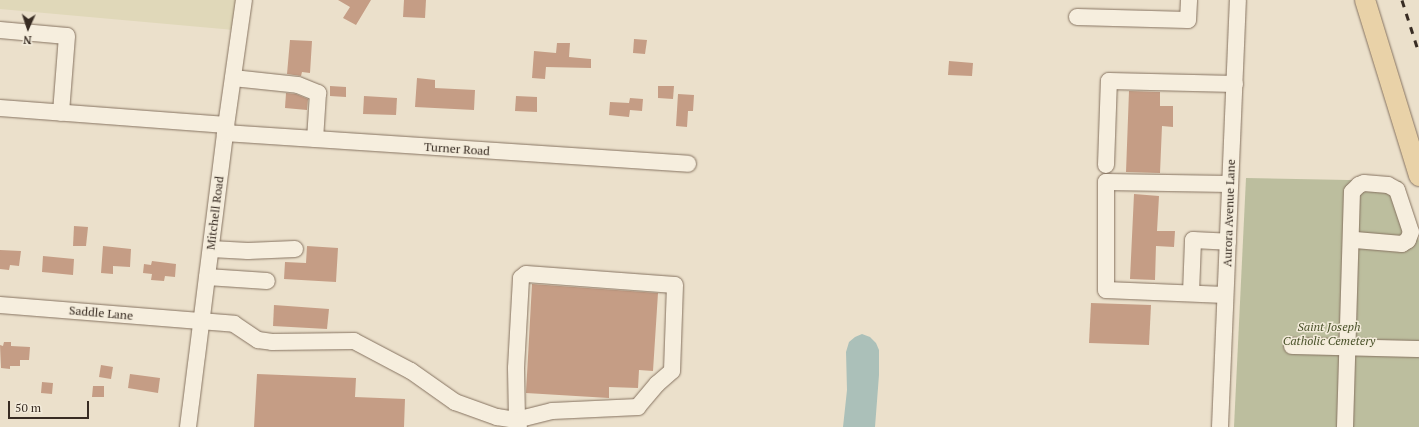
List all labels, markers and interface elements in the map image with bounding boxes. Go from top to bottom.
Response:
north arrow [8,8,48,48]
text: N [23,33,32,47]
street label: Turner Road [424,140,490,158]
street label: Aurora Avenue Lane [1220,159,1238,267]
street label: Mitchell Road [203,175,227,251]
street label: Saddle Lane [68,303,134,323]
park label: Saint Joseph Catholic Cemetery [1283,320,1375,348]
scale bar [10,393,91,419]
text: 50 m [15,400,41,415]

